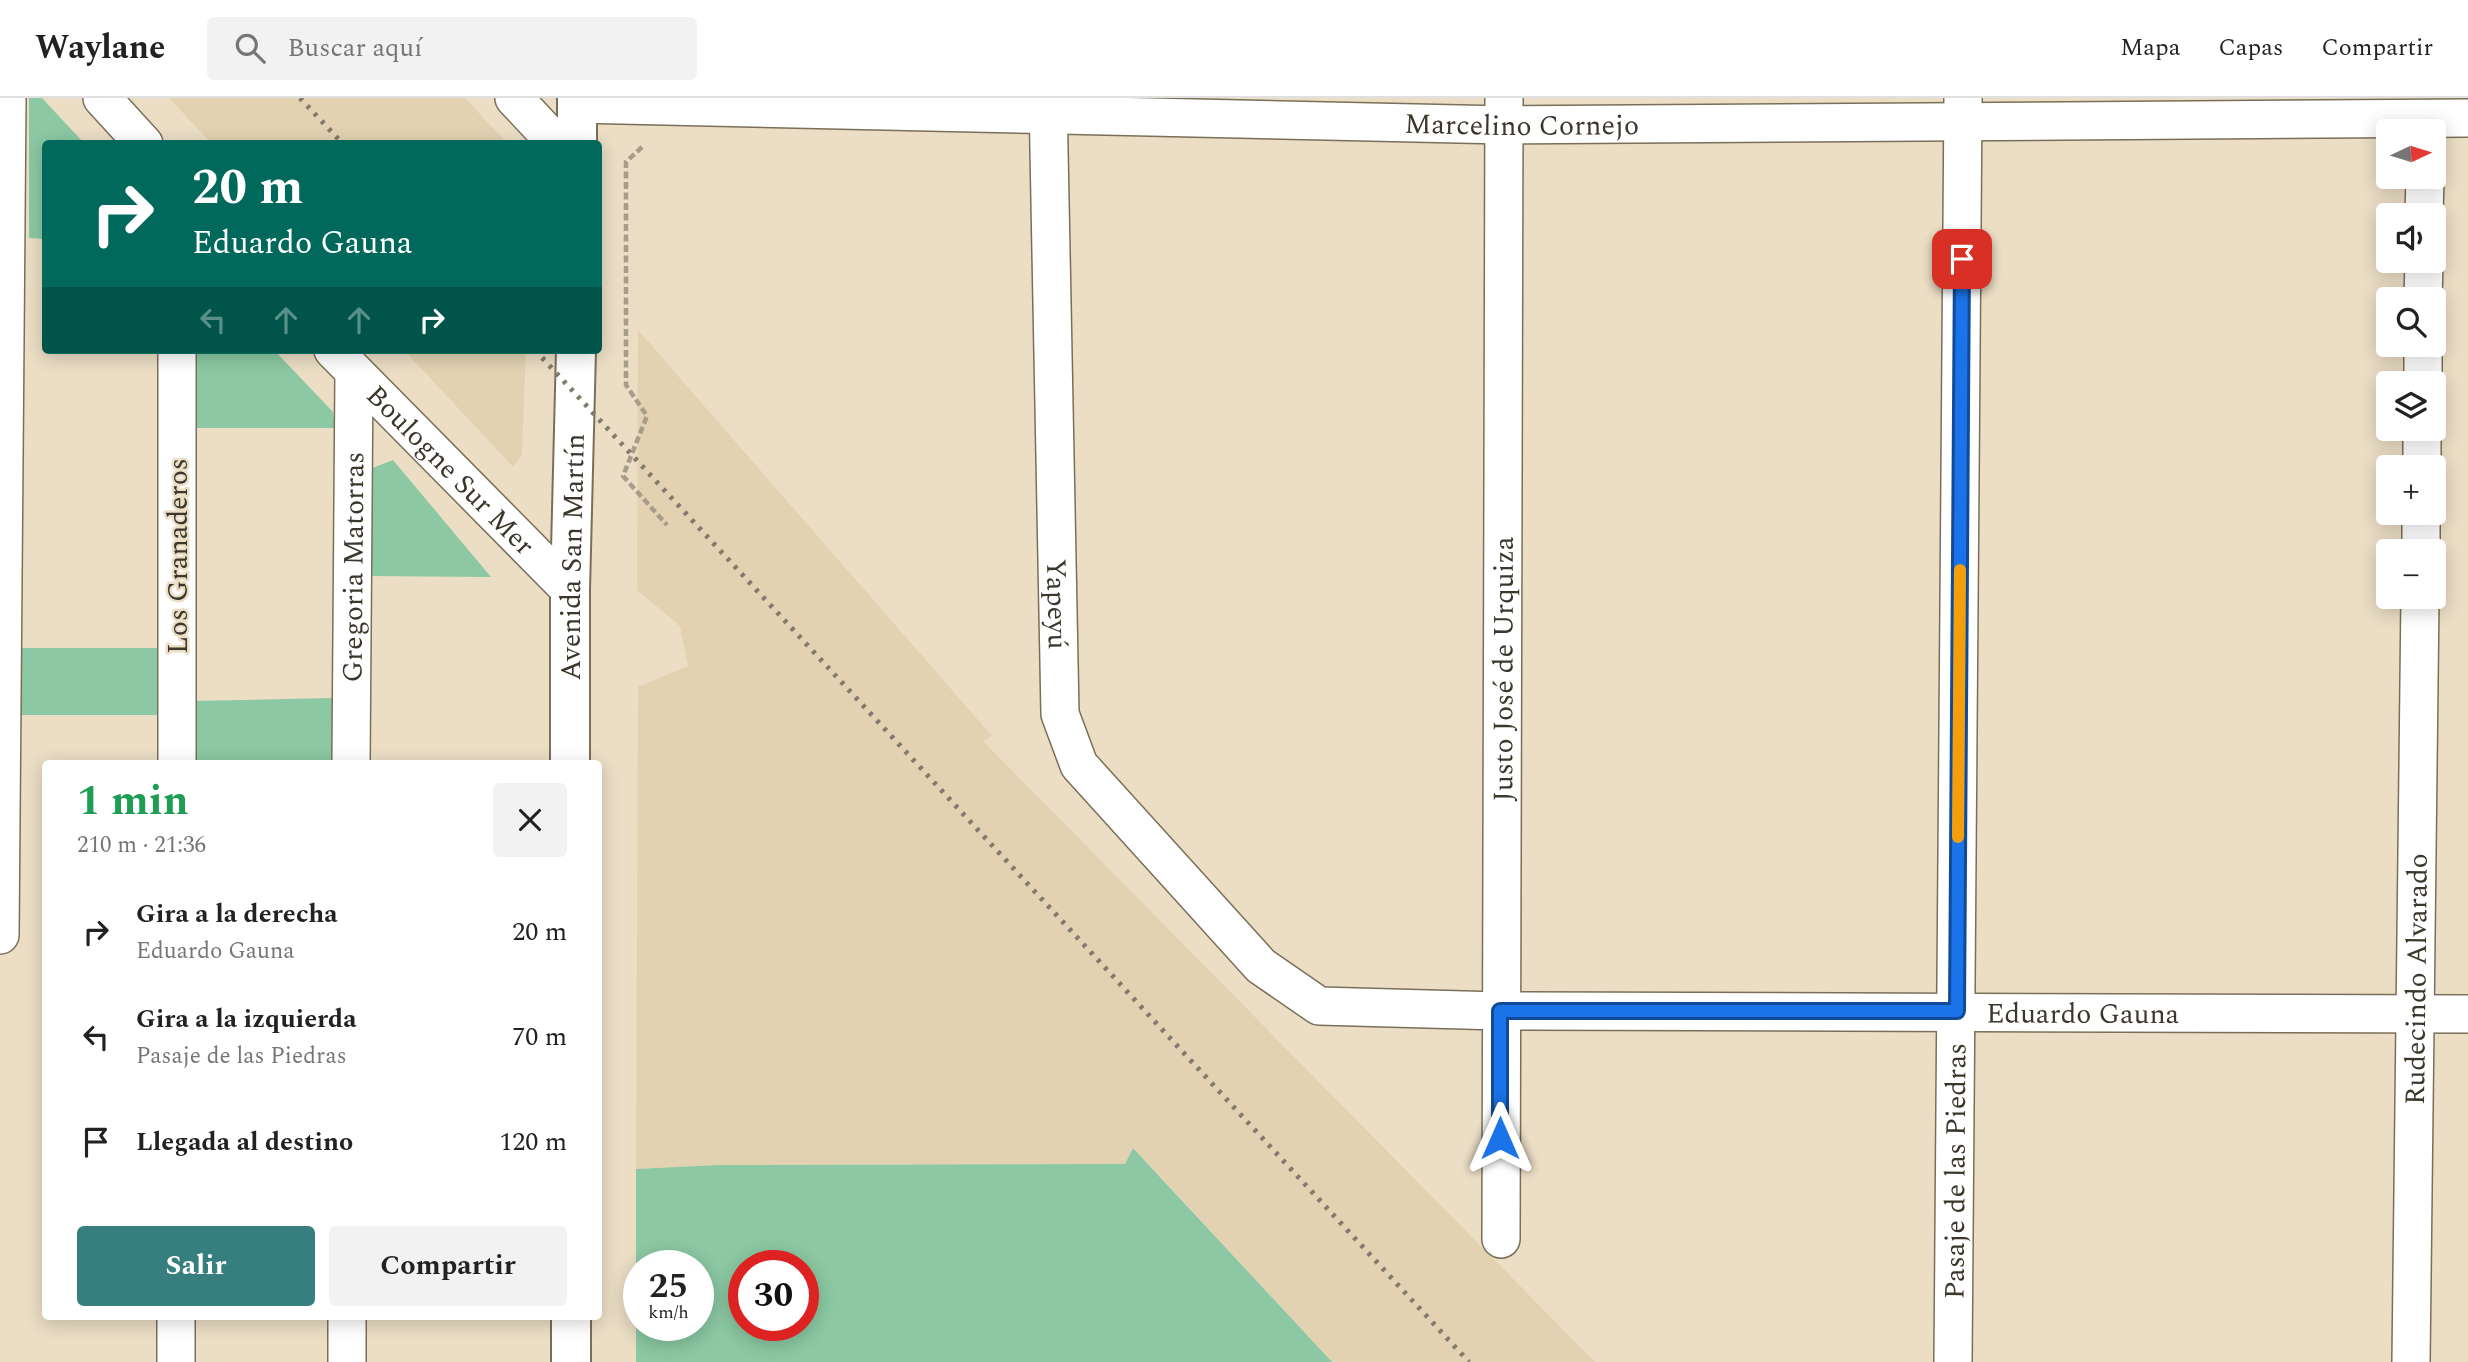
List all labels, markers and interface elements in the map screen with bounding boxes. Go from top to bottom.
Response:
search box [207,17,697,80]
text: Waylane [35,23,165,73]
text: Buscar aquí [287,28,422,68]
icon: search [231,29,269,67]
text: Mapa [2120,30,2180,66]
text: Capas [2218,30,2283,66]
text: Compartir [2321,30,2433,66]
street label: Marcelino Cornejo [1404,103,1639,148]
north arrow [2376,119,2446,189]
map controls [2376,119,2446,609]
text: 20 m [192,151,303,226]
icon: right [77,168,168,259]
button: sound [2376,203,2446,273]
text: Eduardo Gauna [192,219,413,268]
pin [1932,229,1992,289]
icon: arrive [1943,240,1981,278]
button: search [2376,287,2446,357]
icon: left [194,301,232,339]
icon: ahead [267,301,305,339]
icon: ahead [340,301,378,339]
icon: right [413,301,451,339]
button: layers [2376,371,2446,441]
street label: Boulogne Sur Mer [356,375,544,566]
street label: Avenida San Martín [550,433,597,681]
street label: Gregoria Matorras [332,451,376,683]
button: + [2376,455,2446,525]
street label: Los Granaderos [157,458,200,654]
street label: Justo José de Urquiza [1482,536,1526,802]
button: − [2376,539,2446,609]
street label: Yapeyú [1034,558,1079,650]
text: 1 min [77,770,189,833]
button: close [493,783,567,857]
text: 210 m · 21:36 [77,828,206,863]
street label: Rudecindo Alvarado [2394,853,2440,1105]
text: Gira a la derecha [136,894,338,934]
text: 20 m [512,912,567,952]
icon: right [77,913,115,951]
text: Eduardo Gauna [136,934,295,969]
street label: Eduardo Gauna [1986,993,2180,1036]
text: Gira a la izquierda [136,999,357,1039]
text: 70 m [512,1017,567,1057]
icon: left [77,1018,115,1056]
text: Pasaje de las Piedras [136,1039,347,1074]
street label: Pasaje de las Piedras [1933,1043,1979,1299]
position arrow [1463,1101,1537,1175]
text: Llegada al destino [136,1122,353,1162]
text: 120 m [499,1122,567,1162]
icon: arrive [77,1123,115,1161]
button: Salir [77,1226,315,1306]
button: Compartir [329,1226,567,1306]
speed limit sign: 30 [728,1250,819,1341]
text: 25 [649,1260,688,1313]
text: km/h [648,1299,689,1326]

